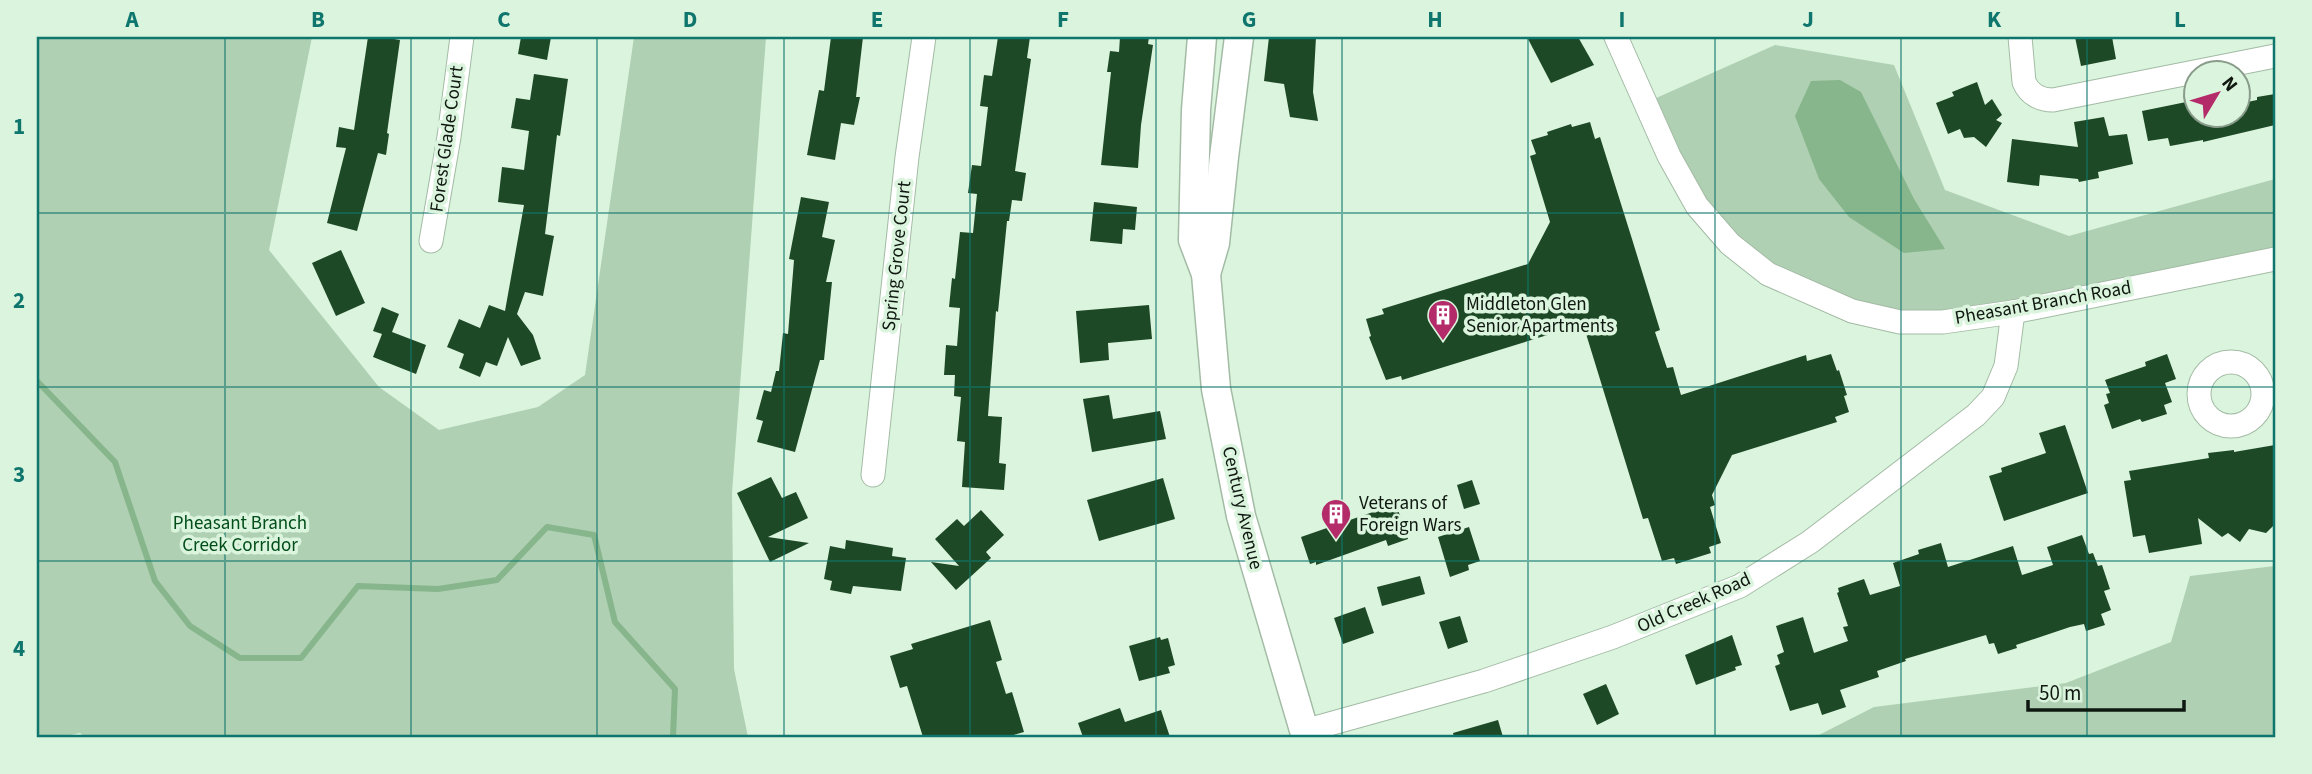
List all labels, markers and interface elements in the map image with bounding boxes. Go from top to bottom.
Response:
text: A [124,3,139,36]
text: B [311,3,325,36]
text: C [497,3,511,36]
text: D [683,3,697,36]
text: E [871,3,883,36]
text: F [1057,3,1069,36]
text: G [1242,3,1256,36]
text: H [1427,3,1443,36]
text: I [1619,3,1625,36]
text: J [1802,3,1814,36]
text: K [1987,3,2002,36]
text: L [2174,3,2186,36]
north arrow [2182,60,2252,130]
street label: Forest Glade Court [423,64,471,214]
text: N [2215,71,2244,98]
text: 1 [13,110,25,143]
street label: Spring Grove Court [876,179,918,332]
street label: Pheasant Branch Road [1953,274,2133,332]
text: 2 [13,284,25,317]
place label: Middleton Glen Senior Apartments [1466,291,1614,340]
building icon: Middleton Glen Senior Apartments [1426,298,1460,342]
street label: Century Avenue [1215,444,1269,572]
text: 3 [13,458,25,491]
place label: Veterans of Foreign Wars [1359,490,1461,539]
building icon: Veterans of Foreign Wars [1319,497,1353,541]
park label: Pheasant Branch Creek Corridor [173,510,307,559]
street label: Old Creek Road [1633,566,1755,640]
text: 4 [13,632,25,665]
scale bar [2028,669,2184,713]
text: 50 m [2039,678,2081,708]

